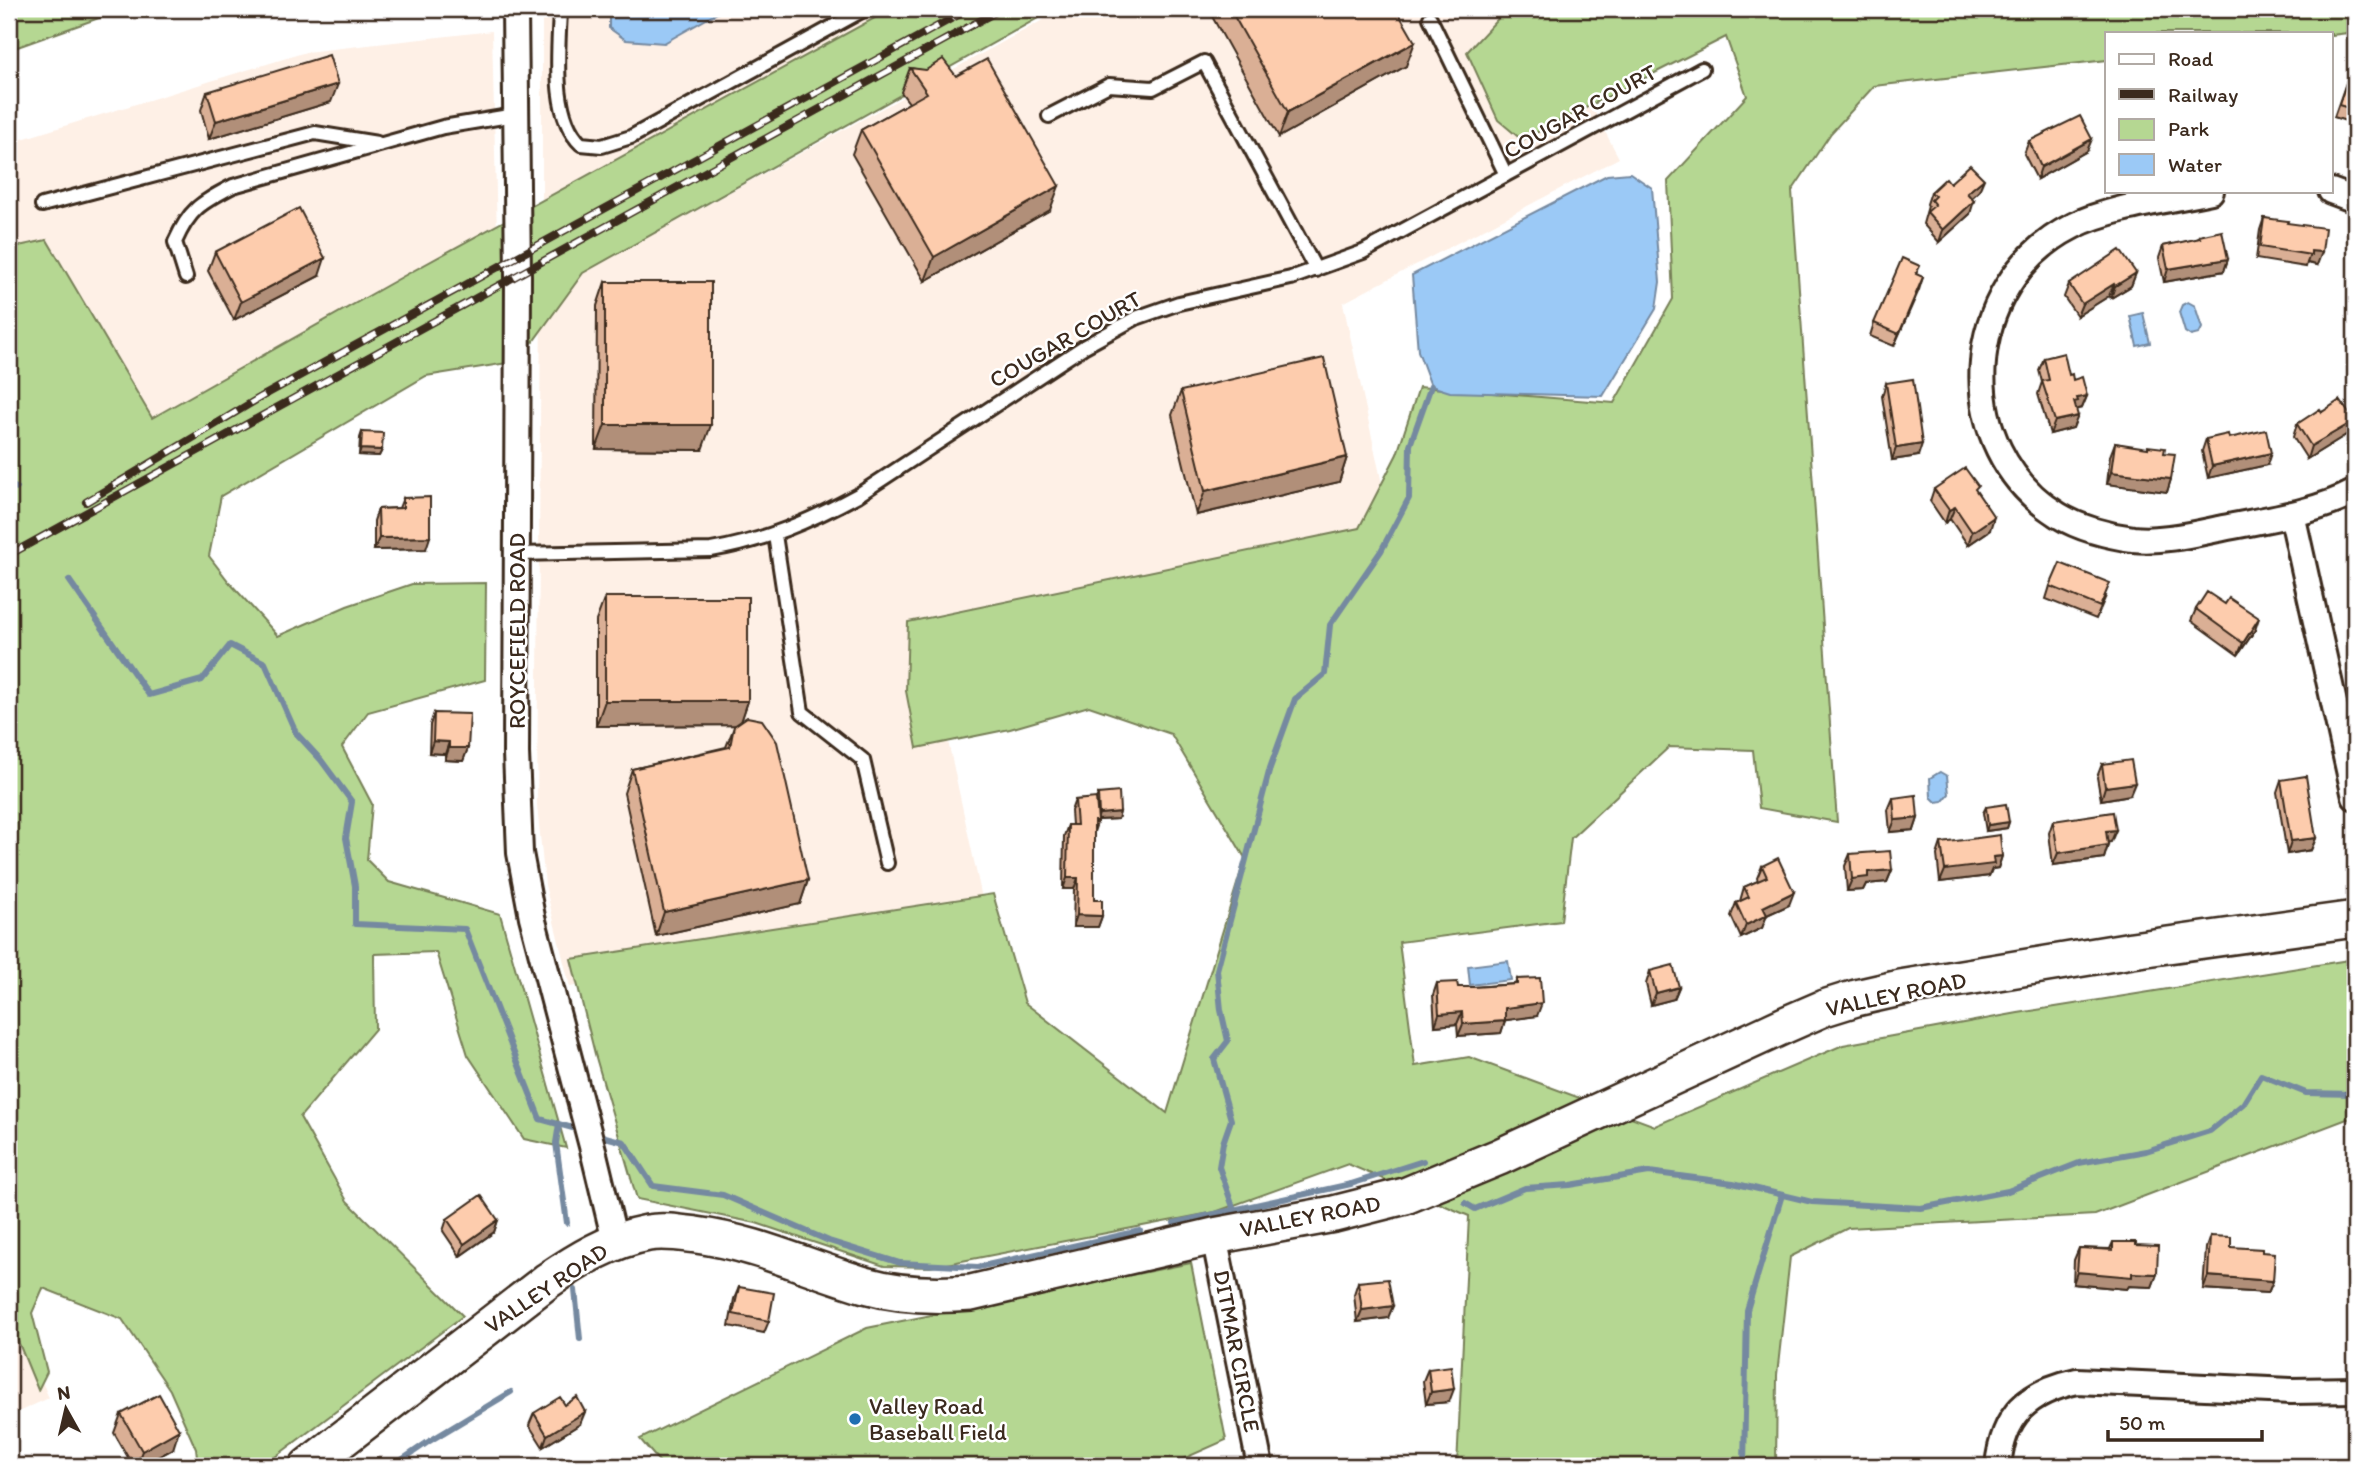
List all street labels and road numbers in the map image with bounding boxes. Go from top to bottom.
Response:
street label: COUGAR COURT [1499,57,1661,165]
street label: COUGAR COURT [984,284,1146,394]
street label: ROYCEFIELD ROAD [503,533,531,729]
street label: VALLEY ROAD [1823,965,1969,1023]
street label: VALLEY ROAD [1237,1189,1383,1243]
street label: VALLEY ROAD [479,1236,613,1340]
street label: DITMAR CIRCLE [1208,1267,1266,1435]

